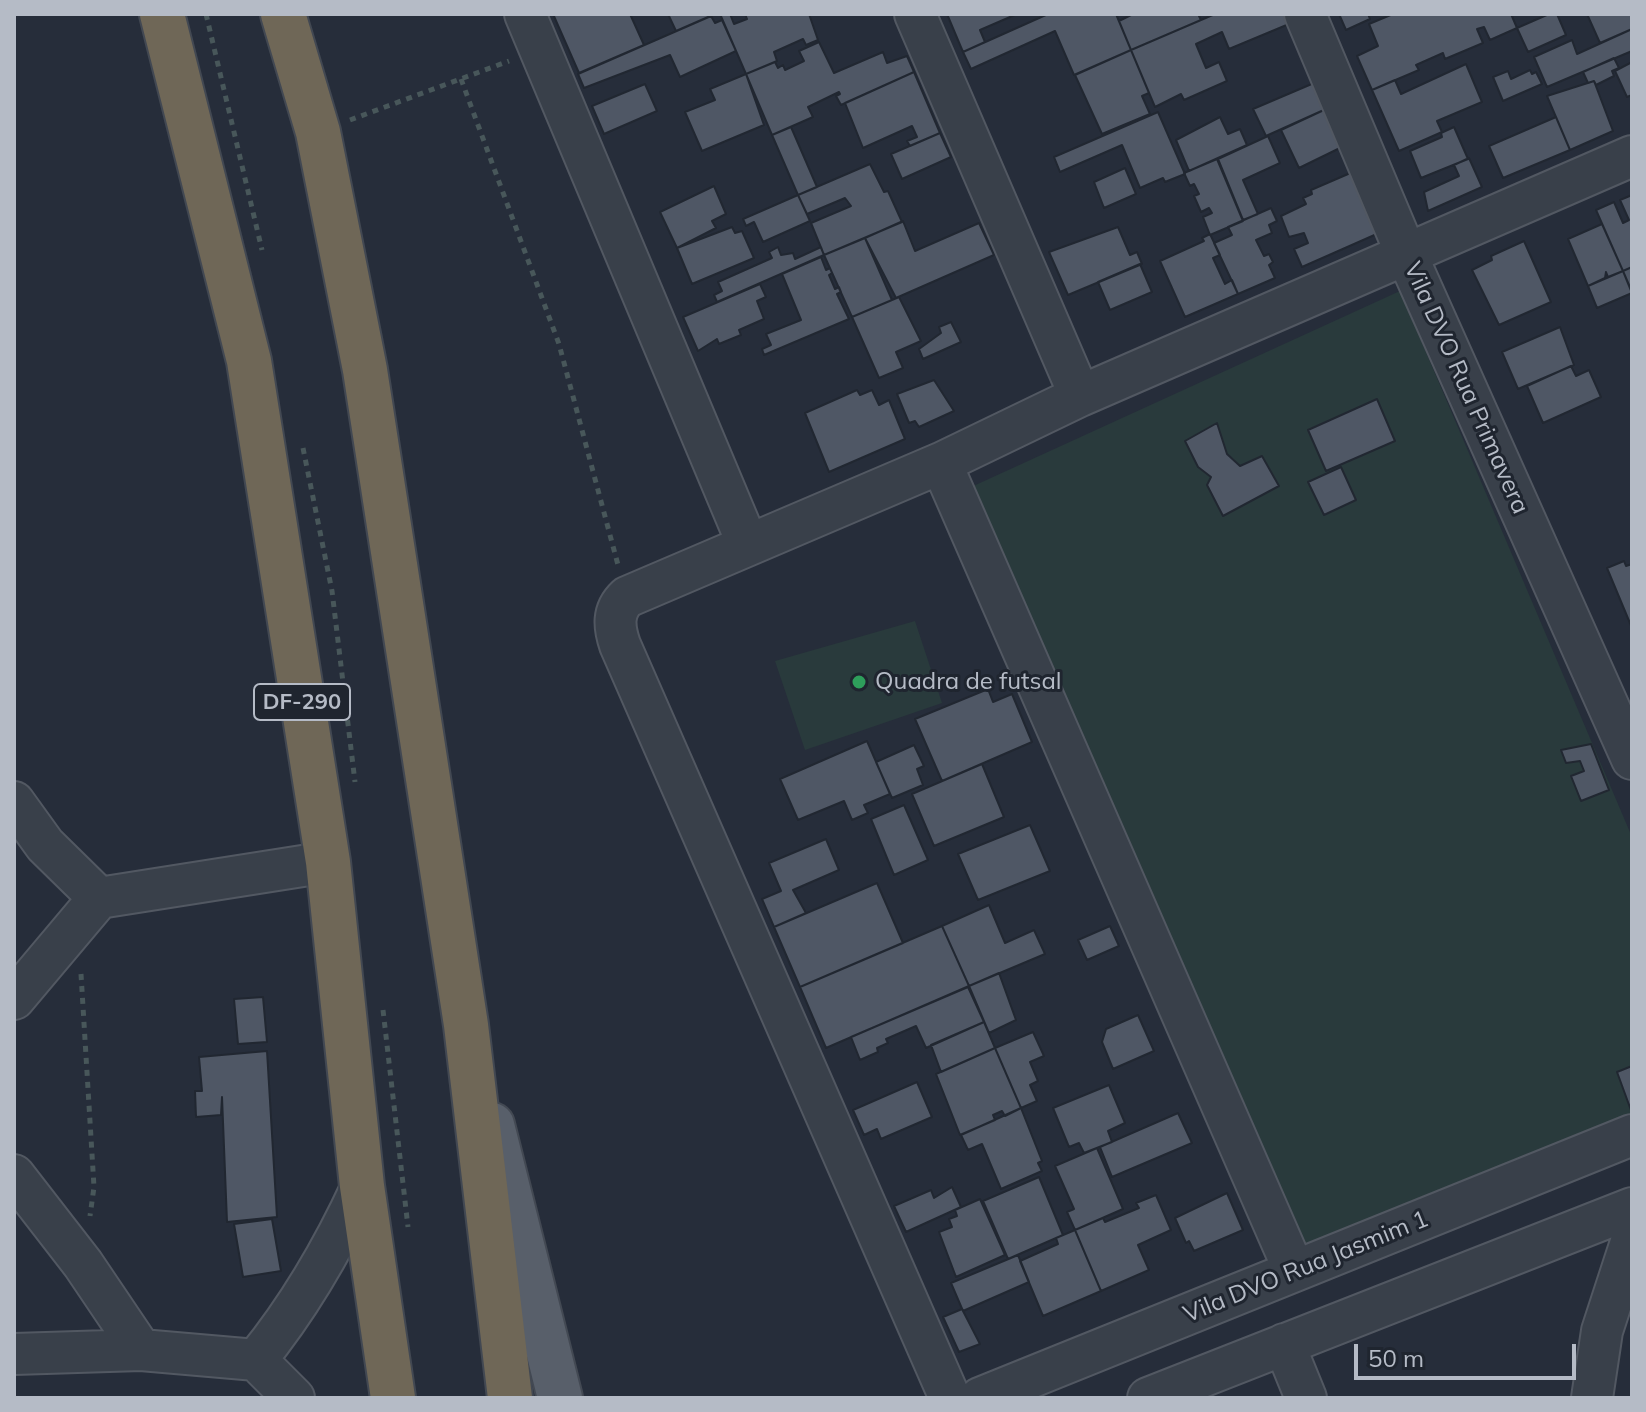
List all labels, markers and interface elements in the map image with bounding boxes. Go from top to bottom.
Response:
street label: Vila DVO Rua Primavera [1397,258,1535,518]
place label: Quadra de futsal [875,668,1062,696]
marker: Quadra de futsal [850,673,868,691]
road number: DF-290 [254,684,350,720]
street label: Vila DVO Rua Jasmim 1 [1179,1205,1433,1329]
scale bar [1358,1328,1580,1378]
text: 50 m [1368,1343,1424,1373]

